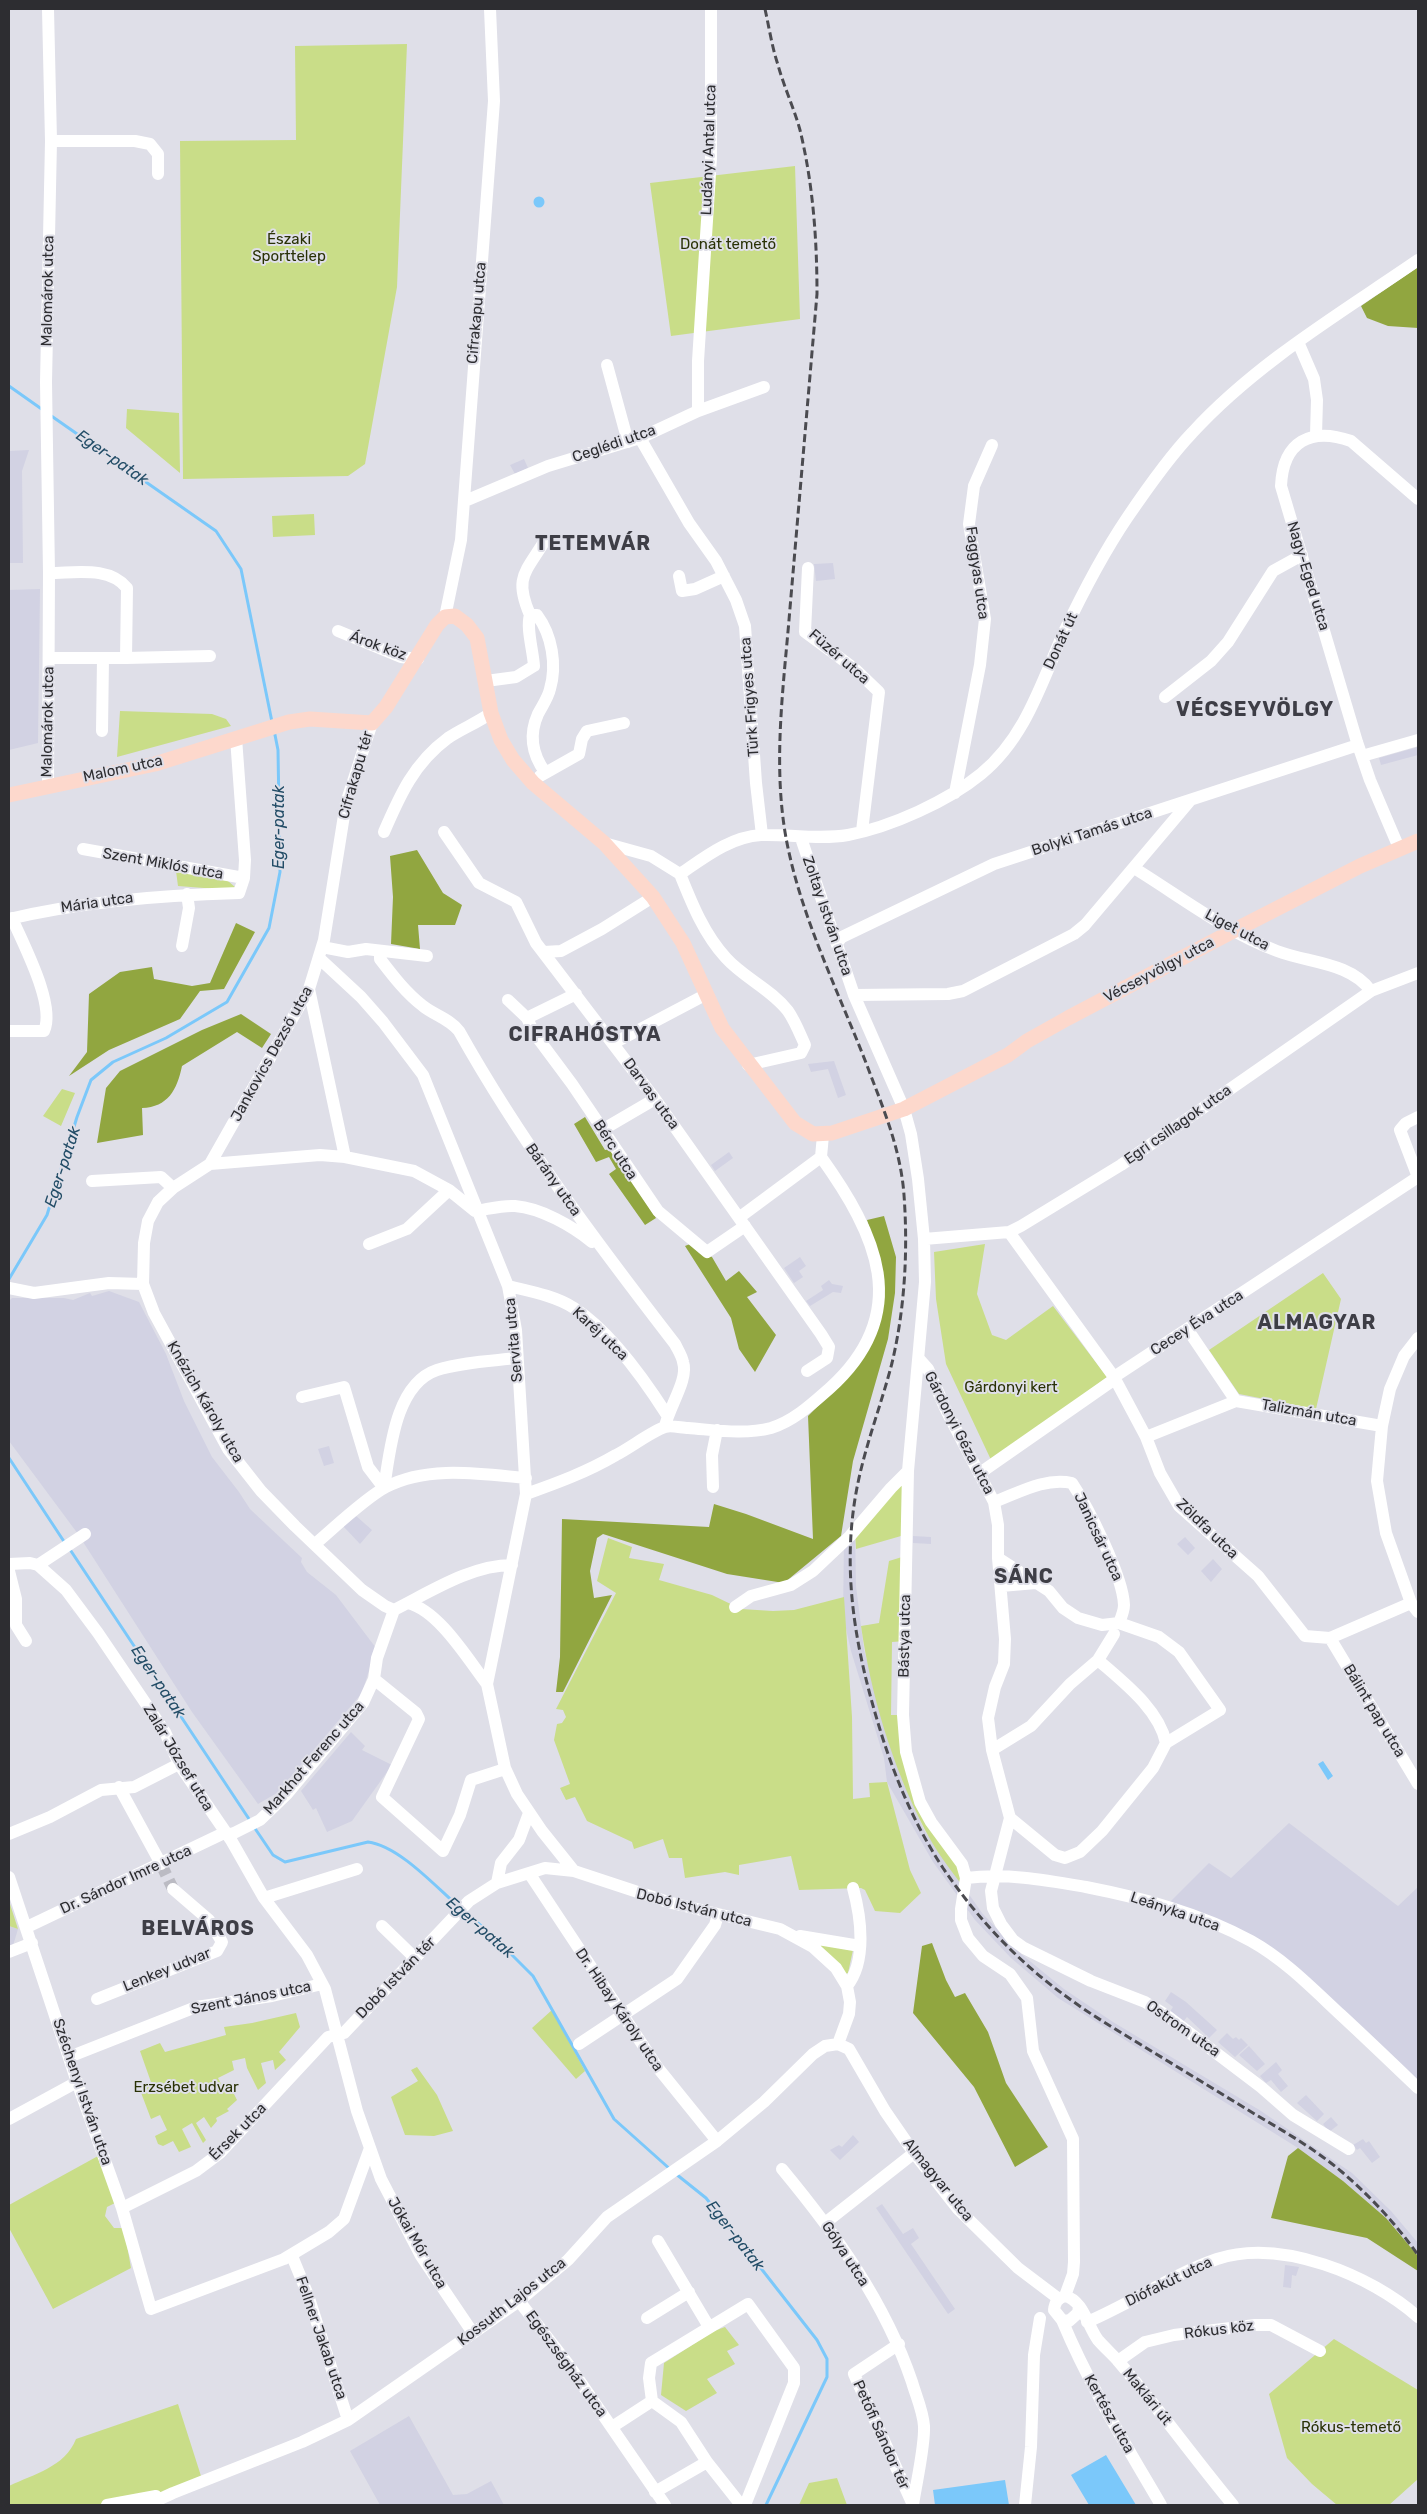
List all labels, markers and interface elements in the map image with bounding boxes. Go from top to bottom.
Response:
street label: Ludányi Antal utca [698,84,720,216]
park label: Északi Sporttelep [252,231,326,266]
street label: Malomárok utca [38,235,58,347]
park label: Donát temető [680,236,776,254]
street label: Cifrakapu utca [464,261,490,365]
street label: Ceglédi utca [570,421,658,467]
water label: Eger-patak [72,426,152,490]
street label: Nagy-Eged utca [1283,519,1333,633]
street label: Faggyas utca [962,525,992,621]
district label: TETEMVÁR [534,532,652,556]
street label: Donát út [1040,610,1082,672]
street label: Füzér utca [805,626,873,688]
street label: Árok köz [347,627,409,665]
street label: Türk Frigyes utca [737,637,763,757]
street label: Malomárok utca [38,666,58,778]
district label: VÉCSEYVÖLGY [1175,698,1335,722]
street label: Cifrakapu tér [335,729,377,821]
street label: Malom utca [82,752,164,786]
water label: Eger-patak [269,785,289,869]
street label: Bolyki Tamás utca [1030,804,1154,860]
street label: Szent Miklós utca [101,845,225,883]
street label: Zoltay István utca [798,854,856,978]
street label: Mária utca [60,889,134,917]
street label: Liget utca [1202,906,1272,954]
street label: Vécseyvölgy utca [1101,933,1217,1007]
street label: Jankovics Dezső utca [227,983,317,1125]
district label: CIFRAHÓSTYA [507,1023,663,1047]
street label: Darvas utca [619,1055,683,1133]
street label: Egri csillagok utca [1121,1081,1235,1169]
street label: Bérc utca [589,1117,641,1183]
water label: Eger-patak [41,1124,85,1210]
street label: Bárány utca [521,1140,585,1220]
street label: Cecey Éva utca [1147,1286,1247,1360]
street label: Servita utca [501,1297,527,1383]
street label: Karéj utca [568,1304,632,1364]
district label: ALMAGYAR [1257,1311,1377,1335]
street label: Knézich Károly utca [163,1338,247,1466]
street label: Gárdonyi Géza utca [920,1368,998,1498]
park label: Gárdonyi kert [964,1379,1058,1397]
street label: Talizmán utca [1260,1396,1358,1430]
street label: Janicsár utca [1070,1490,1126,1584]
street label: Zöldfa utca [1172,1495,1242,1563]
district label: SÁNC [994,1565,1054,1589]
street label: Bástya utca [895,1594,915,1678]
water label: Eger-patak [127,1642,189,1722]
street label: Bálint pap utca [1339,1661,1409,1761]
street label: Markhot Ferenc utca [260,1698,368,1818]
street label: Zalár József utca [139,1701,217,1815]
street label: Dr. Sándor Imre utca [57,1842,195,1918]
street label: Dobó István utca [634,1885,754,1931]
street label: Leányka utca [1128,1888,1222,1936]
water label: Eger-patak [442,1893,518,1963]
district label: BELVÁROS [140,1917,256,1941]
street label: Dobó István tér [352,1933,440,2023]
street label: Lenkey udvar [120,1944,214,1996]
street label: Dr. Hibay Károly utca [571,1945,667,2075]
street label: Szent János utca [189,1978,313,2018]
street label: Ostrom utca [1142,1997,1224,2061]
street label: Széchenyi István utca [48,2016,116,2168]
park label: Erzsébet udvar [133,2079,239,2097]
street label: Érsek utca [206,2100,270,2164]
street label: Almagyar utca [899,2135,977,2225]
street label: Jókai Mór utca [384,2194,450,2292]
water label: Eger-patak [702,2197,768,2275]
street label: Gólya utca [817,2218,873,2290]
street label: Diófakút utca [1123,2253,1215,2311]
street label: Kossuth Lajos utca [454,2254,570,2350]
street label: Fellner Jakab utca [292,2274,350,2402]
street label: Egészségház utca [521,2307,611,2421]
street label: Rókus köz [1183,2317,1255,2343]
street label: Maklári út [1119,2365,1175,2429]
street label: Kertész utca [1080,2371,1138,2457]
street label: Petőfi Sándor tér [849,2378,913,2492]
park label: Rókus-temető [1301,2419,1401,2437]

